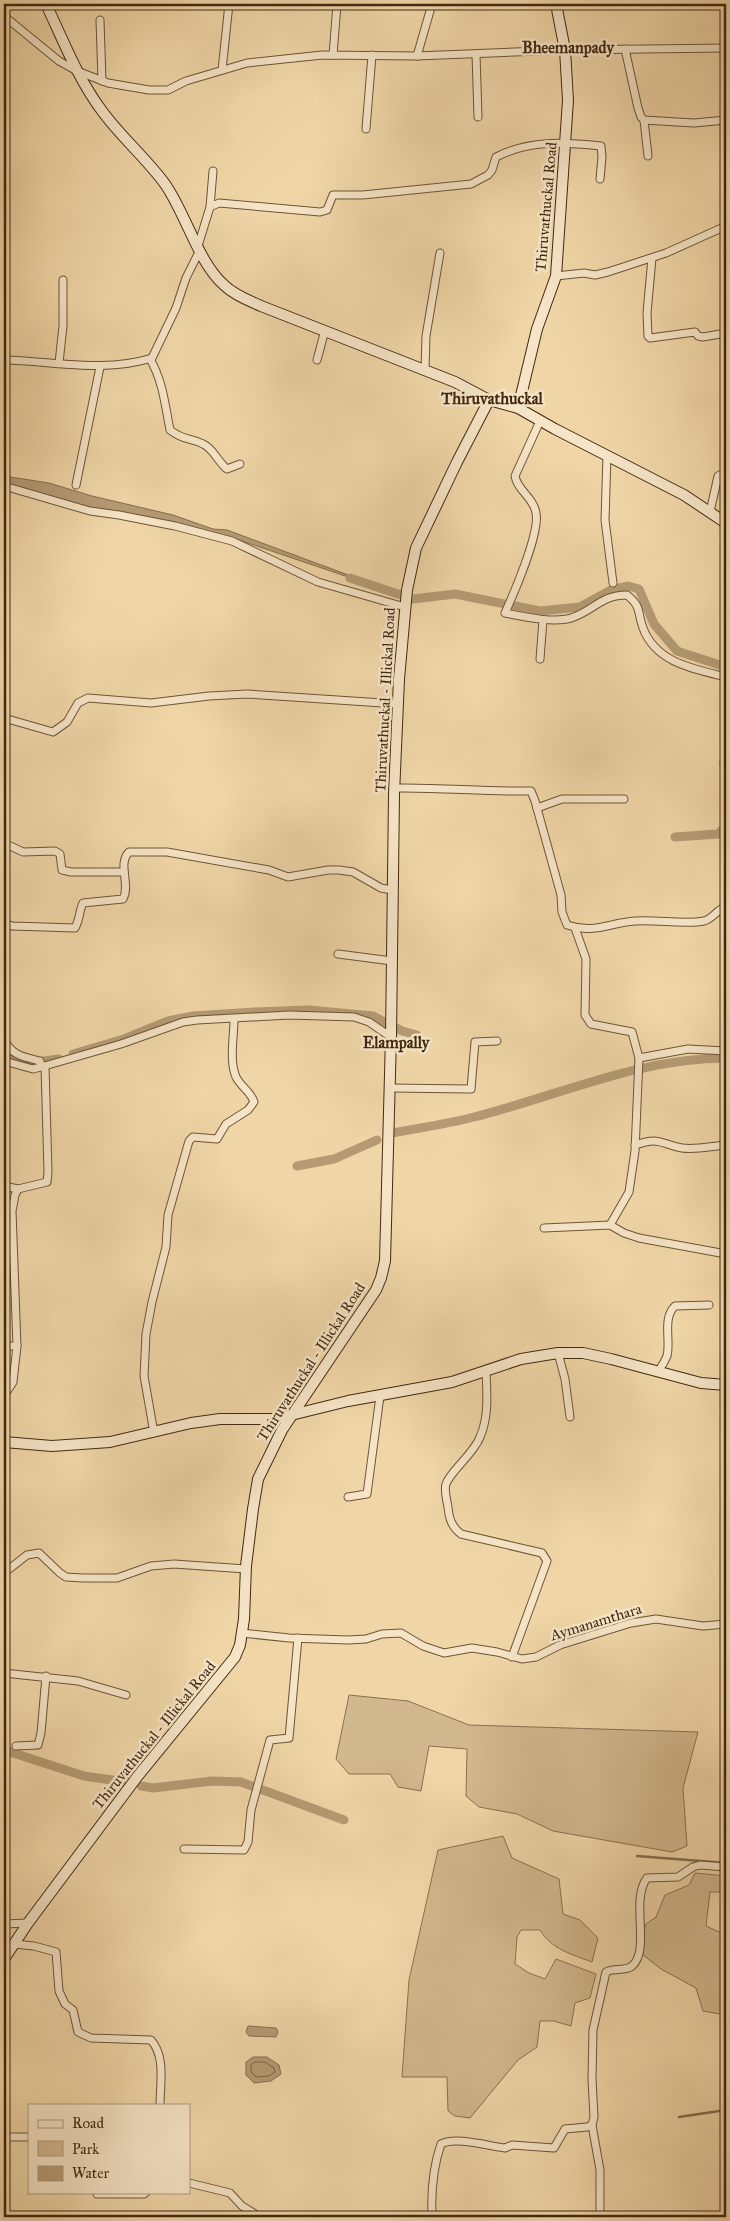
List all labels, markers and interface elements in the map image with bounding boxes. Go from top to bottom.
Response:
district label: Bheemanpady [522,38,615,58]
street label: Thiruvathuckal Road [531,141,561,273]
district label: Thiruvathuckal [440,389,543,408]
street label: Thiruvathuckal - Illickal Road [371,607,399,793]
district label: Elampally [363,1033,431,1053]
street label: Thiruvathuckal - Illickal Road [253,1279,369,1445]
street label: Aymanamthara [547,1599,644,1645]
street label: Thiruvathuckal - Illickal Road [89,1657,220,1813]
legend [28,2104,190,2194]
text: Road [72,2114,104,2132]
text: Park [72,2140,99,2158]
text: Water [72,2164,109,2182]

